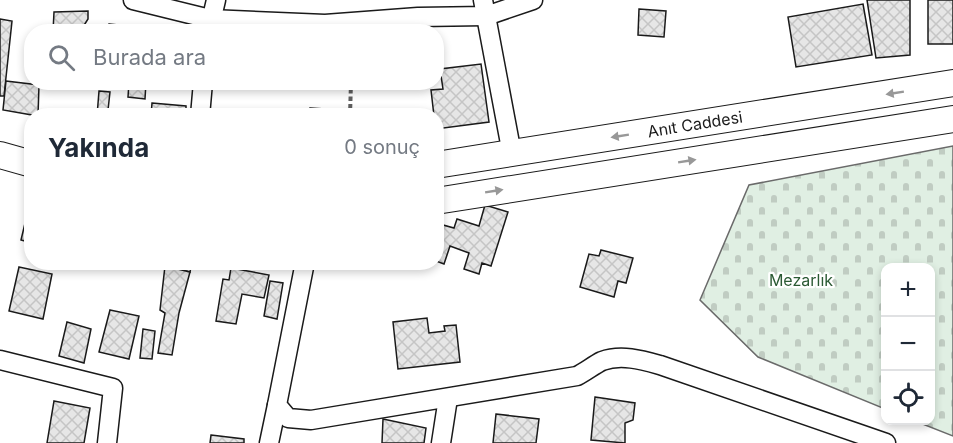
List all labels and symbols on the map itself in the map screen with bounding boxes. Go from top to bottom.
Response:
one-way arrow [886,88,905,97]
street label: Anıt Caddesi [646,107,744,141]
one-way arrow [610,132,629,141]
one-way arrow [678,156,697,165]
one-way arrow [485,187,504,196]
park label: Mezarlık [769,270,833,290]

